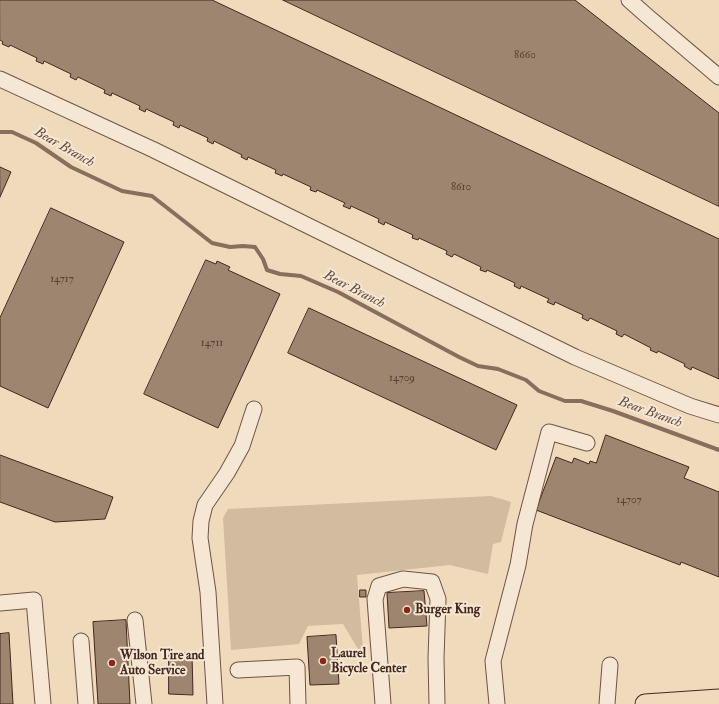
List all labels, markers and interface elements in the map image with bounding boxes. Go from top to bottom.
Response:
house number: 8660 [514,49,536,63]
water label: Bear Branch [31,124,97,172]
house number: 8610 [451,181,471,195]
water label: Bear Branch [321,267,387,313]
house number: 14717 [50,273,74,287]
house number: 14711 [201,337,223,351]
house number: 14709 [389,372,415,386]
water label: Bear Branch [616,394,684,432]
house number: 14707 [616,494,642,508]
place label: Burger King [415,602,480,618]
marker: Burger King [402,605,412,615]
place label: Laurel Bicycle Center [331,646,406,677]
place label: Wilson Tire and Auto Service [120,648,205,679]
marker: Laurel Bicycle Center [318,656,328,666]
marker: Wilson Tire and Auto Service [107,658,117,668]

